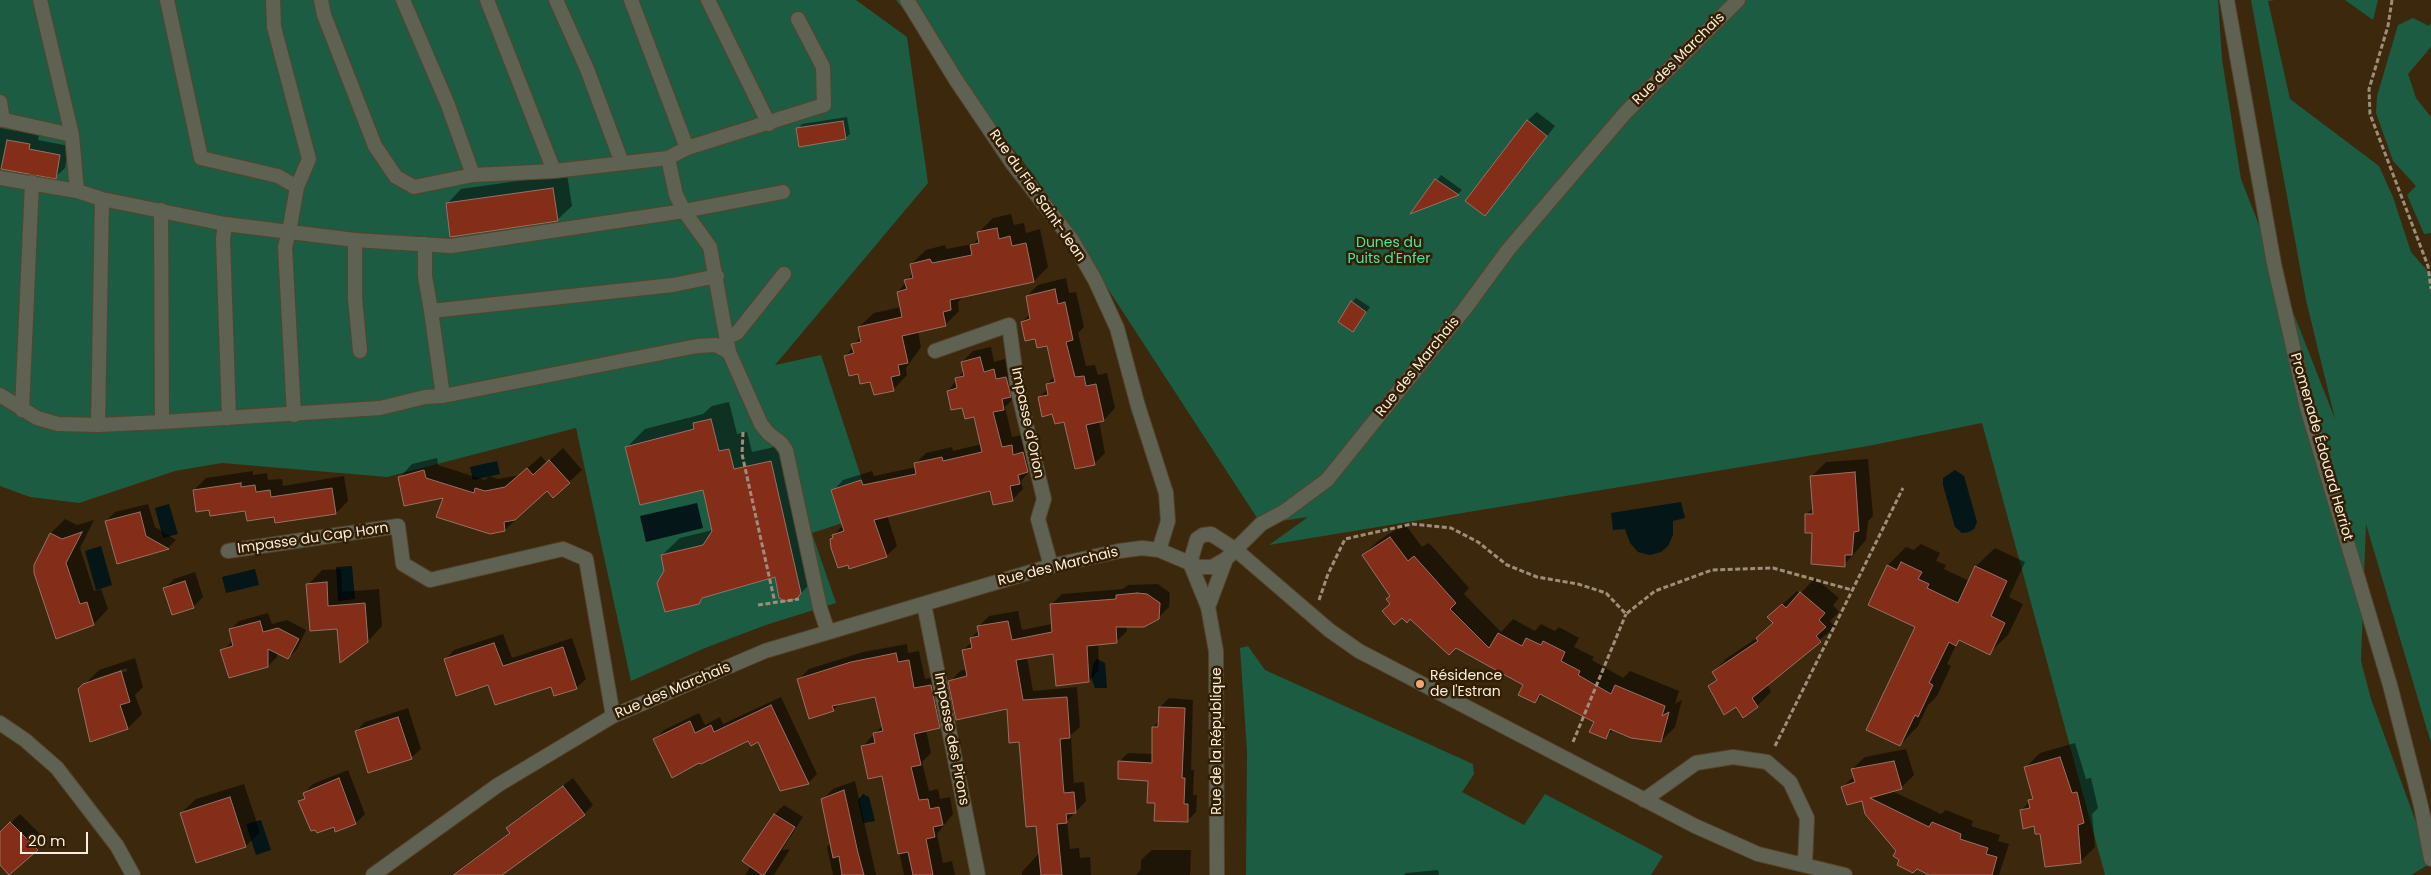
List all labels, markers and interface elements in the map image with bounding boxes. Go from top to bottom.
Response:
street label: Rue des Marchais [1629,9,1729,109]
street label: Rue du Fief Saint-Jean [985,127,1089,265]
park label: Dunes du Puits d'Enfer [1348,235,1430,268]
street label: Rue des Marchais [1373,314,1463,420]
street label: Promenade Édouard Herriot [2286,351,2356,543]
street label: Impasse d'Orion [1007,366,1047,480]
street label: Impasse du Cap Horn [236,520,390,558]
street label: Rue des Marchais [996,544,1120,590]
street label: Rue des Marchais [613,659,733,723]
street label: Rue de la République [1209,667,1225,815]
place label: Résidence de l'Estran [1430,668,1502,700]
street label: Impasse des Pirons [930,671,972,807]
marker: Résidence de l'Estran [1414,678,1426,690]
scale bar [22,822,90,854]
text: 20 m [28,830,66,851]

